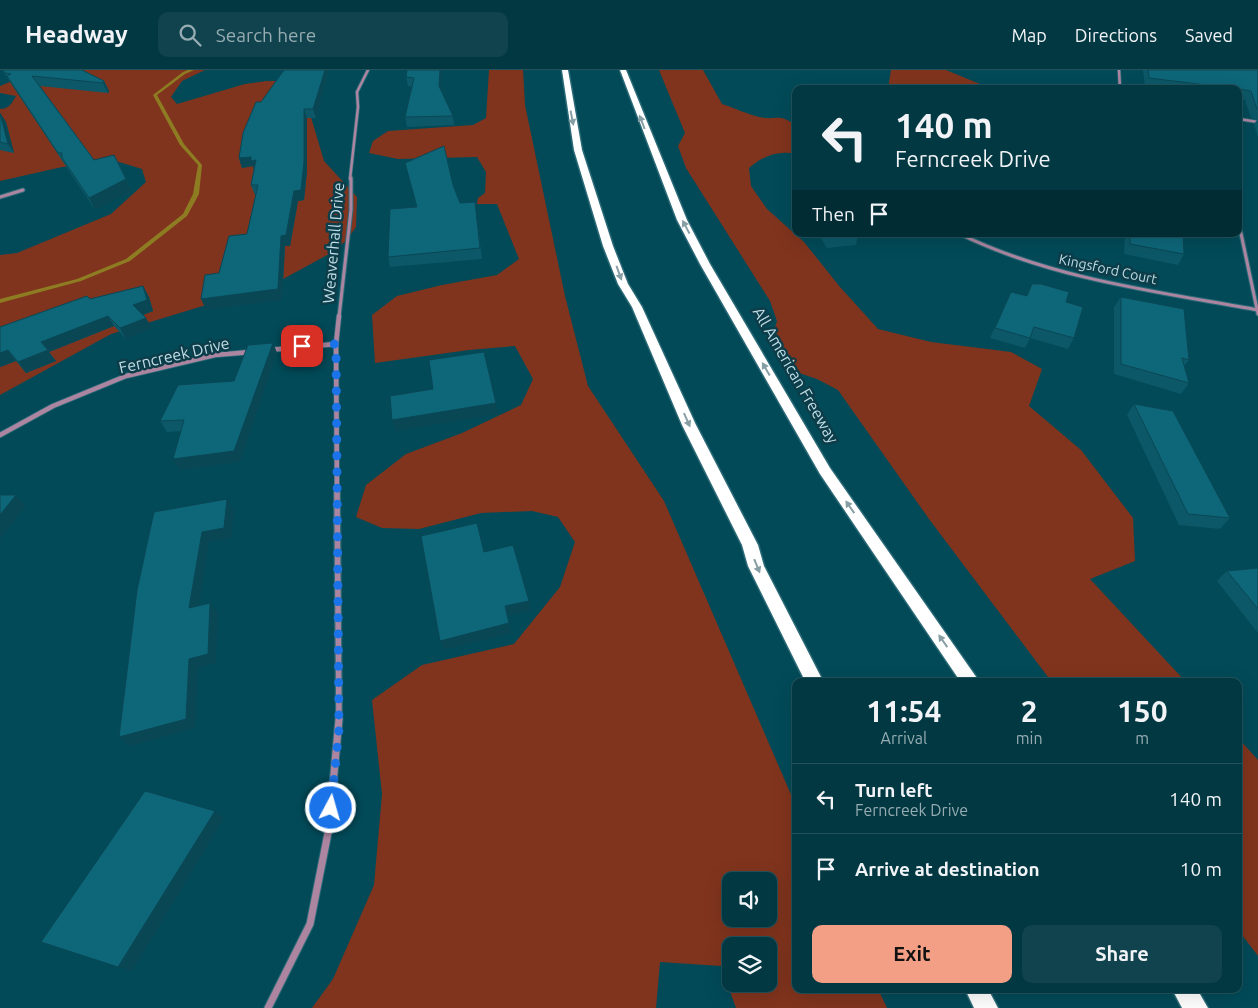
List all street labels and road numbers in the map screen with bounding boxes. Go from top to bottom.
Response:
street label: Weaverhall Drive [319,182,347,304]
street label: Kingsford Court [1057,251,1159,287]
street label: All American Freeway [750,304,842,446]
street label: Ferncreek Drive [117,334,231,376]

